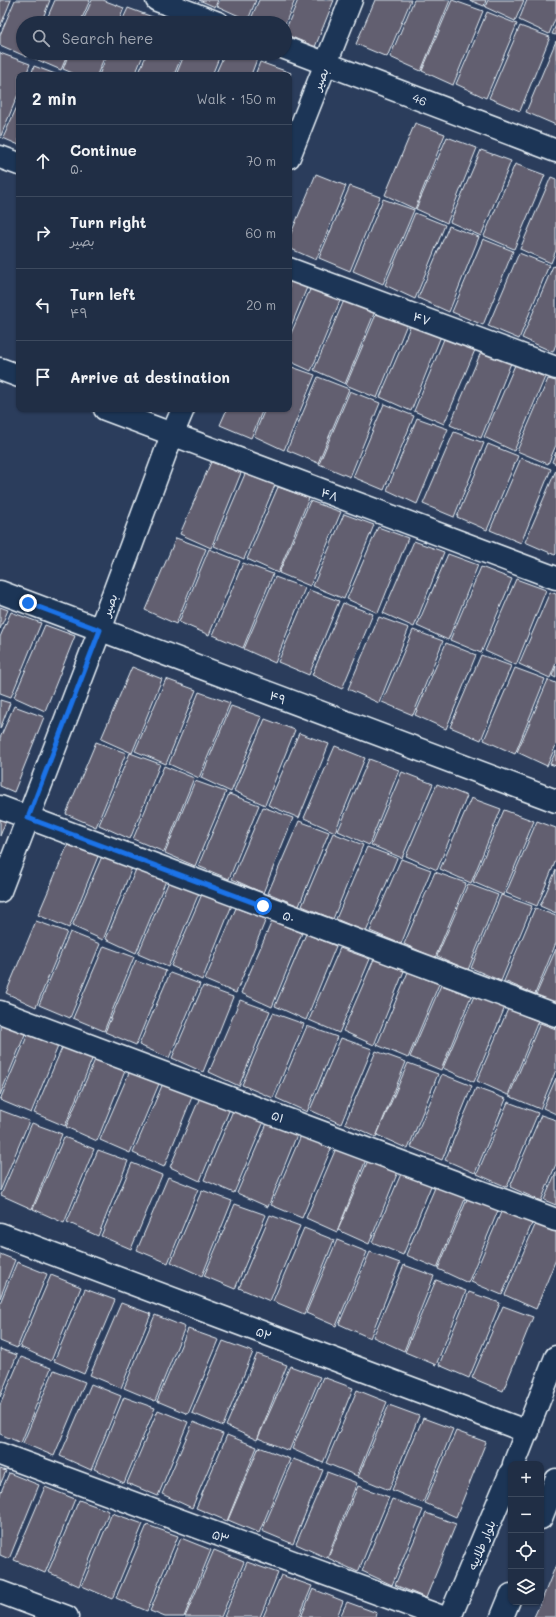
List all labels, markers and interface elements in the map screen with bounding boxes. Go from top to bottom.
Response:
search box [16,16,292,60]
icon: search [30,27,52,49]
text: Search here [62,28,153,48]
street label: بصیر [308,65,333,94]
text: 2 min [32,87,77,109]
street label: 46 [410,89,430,109]
text: Walk · 150 m [196,90,276,107]
text: Continue [70,140,137,160]
icon: ahead [32,150,54,172]
text: 70 m [246,152,276,169]
text: ۵۰ [70,160,83,177]
text: Turn right [70,212,147,232]
icon: right [32,222,54,244]
text: 60 m [246,224,276,241]
text: بصیر [70,232,95,249]
text: Turn left [70,284,135,304]
icon: left [32,294,54,316]
text: 20 m [246,296,276,313]
text: ۴۹ [70,304,88,321]
street label: ۴۷ [411,307,433,329]
icon: arrive [32,366,54,388]
text: Arrive at destination [70,367,230,387]
street label: ۴۸ [319,484,341,504]
street label: بصیر [97,592,121,620]
route end [19,594,37,612]
street label: ۴۹ [267,687,289,707]
route start [254,897,272,915]
street label: ۵۰ [280,906,298,926]
street label: ۵۱ [269,1106,287,1126]
street label: ۵۲ [254,1323,274,1343]
map controls [508,1461,544,1605]
button: + [508,1461,544,1497]
button: − [508,1497,544,1533]
street label: بلوار طلاییه [463,1518,500,1573]
street label: ۵۳ [210,1525,232,1547]
button: locate [508,1533,544,1569]
button: layers [508,1569,544,1605]

